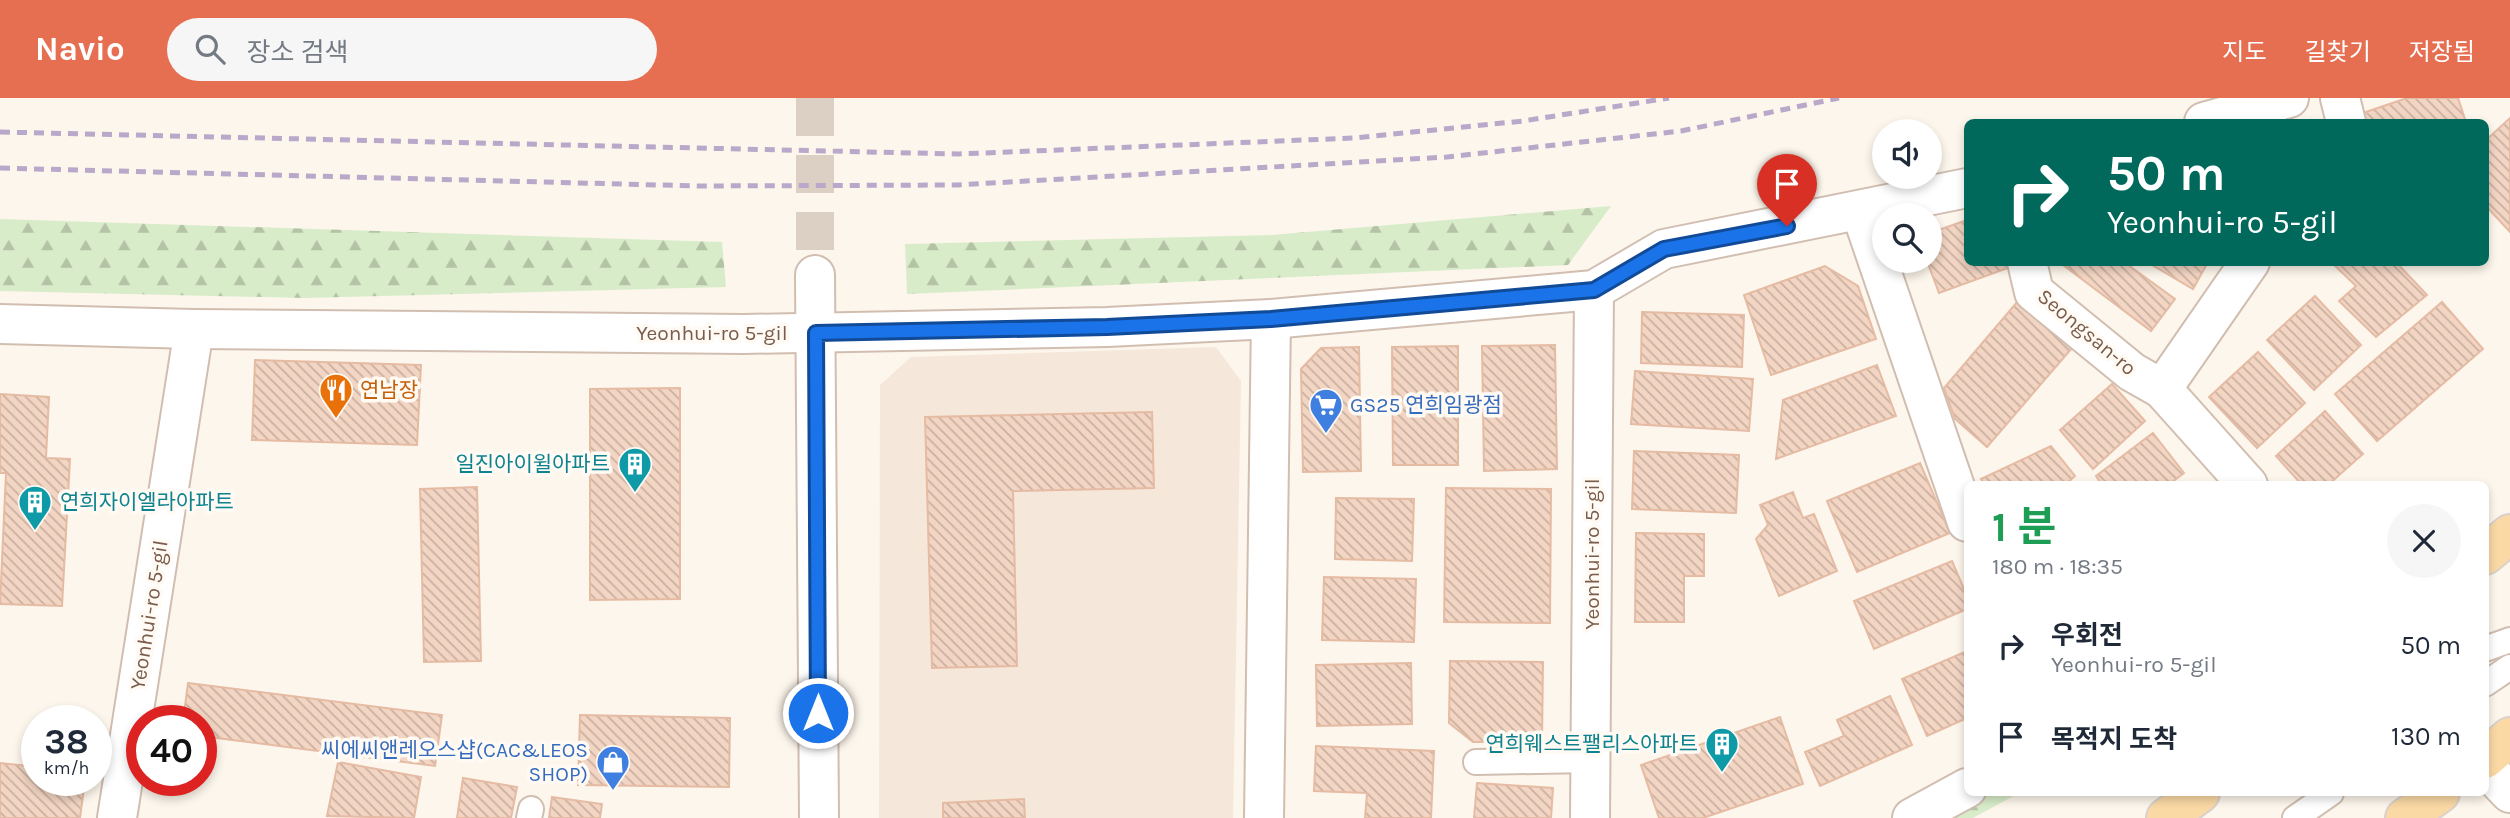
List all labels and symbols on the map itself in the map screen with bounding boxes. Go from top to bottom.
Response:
pin [1757,154,1817,226]
street label: Seongsan-ro [2033,284,2141,380]
street label: Yeonhui-ro 5-gil [636,321,788,345]
restaurant icon: 연남장 [317,371,355,420]
place label: 연남장 [360,378,418,402]
supermarket icon: GS25 연희임광점 [1307,386,1345,435]
place label: GS25 연희임광점 [1350,393,1502,417]
building icon: 일진아이윌아파트 [616,445,654,494]
place label: 일진아이윌아파트 [455,452,610,476]
street label: Yeonhui-ro 5-gil [1580,478,1604,630]
building icon: 연희자이엘라아파트 [16,483,54,532]
place label: 연희자이엘라아파트 [60,490,234,514]
street label: Yeonhui-ro 5-gil [125,538,173,692]
position arrow [781,676,855,750]
speed limit sign: 40 [126,705,217,796]
building icon: 연희웨스트팰리스아파트 [1703,725,1741,774]
place label: 연희웨스트팰리스아파트 [1485,732,1698,756]
place label: 씨에씨앤레오스샵(CAC&LEOS SHOP) [321,738,588,786]
shop icon: 씨에씨앤레오스샵(CAC&LEOS SHOP) [594,743,632,792]

